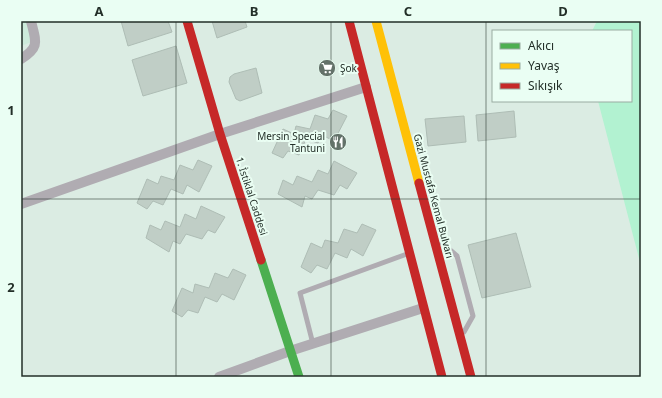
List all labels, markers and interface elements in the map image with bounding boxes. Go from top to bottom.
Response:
text: A [95,2,104,20]
text: B [250,2,258,20]
text: C [404,2,412,20]
text: D [558,2,568,20]
legend [492,30,632,102]
text: Akıcı [528,37,554,54]
text: Yavaş [528,57,560,74]
supermarket icon: Şok [317,58,337,78]
place label: Şok [340,61,358,75]
text: Sıkışık [528,77,563,94]
text: 1 [7,101,15,119]
place label: Mersin Special Tantuni [257,129,325,155]
restaurant icon: Mersin Special Tantuni [328,132,348,152]
street label: Gazi Mustafa Kemal Bulvarı [411,132,457,260]
street label: 1. İstiklal Caddesi [233,155,271,237]
text: 2 [7,278,15,296]

